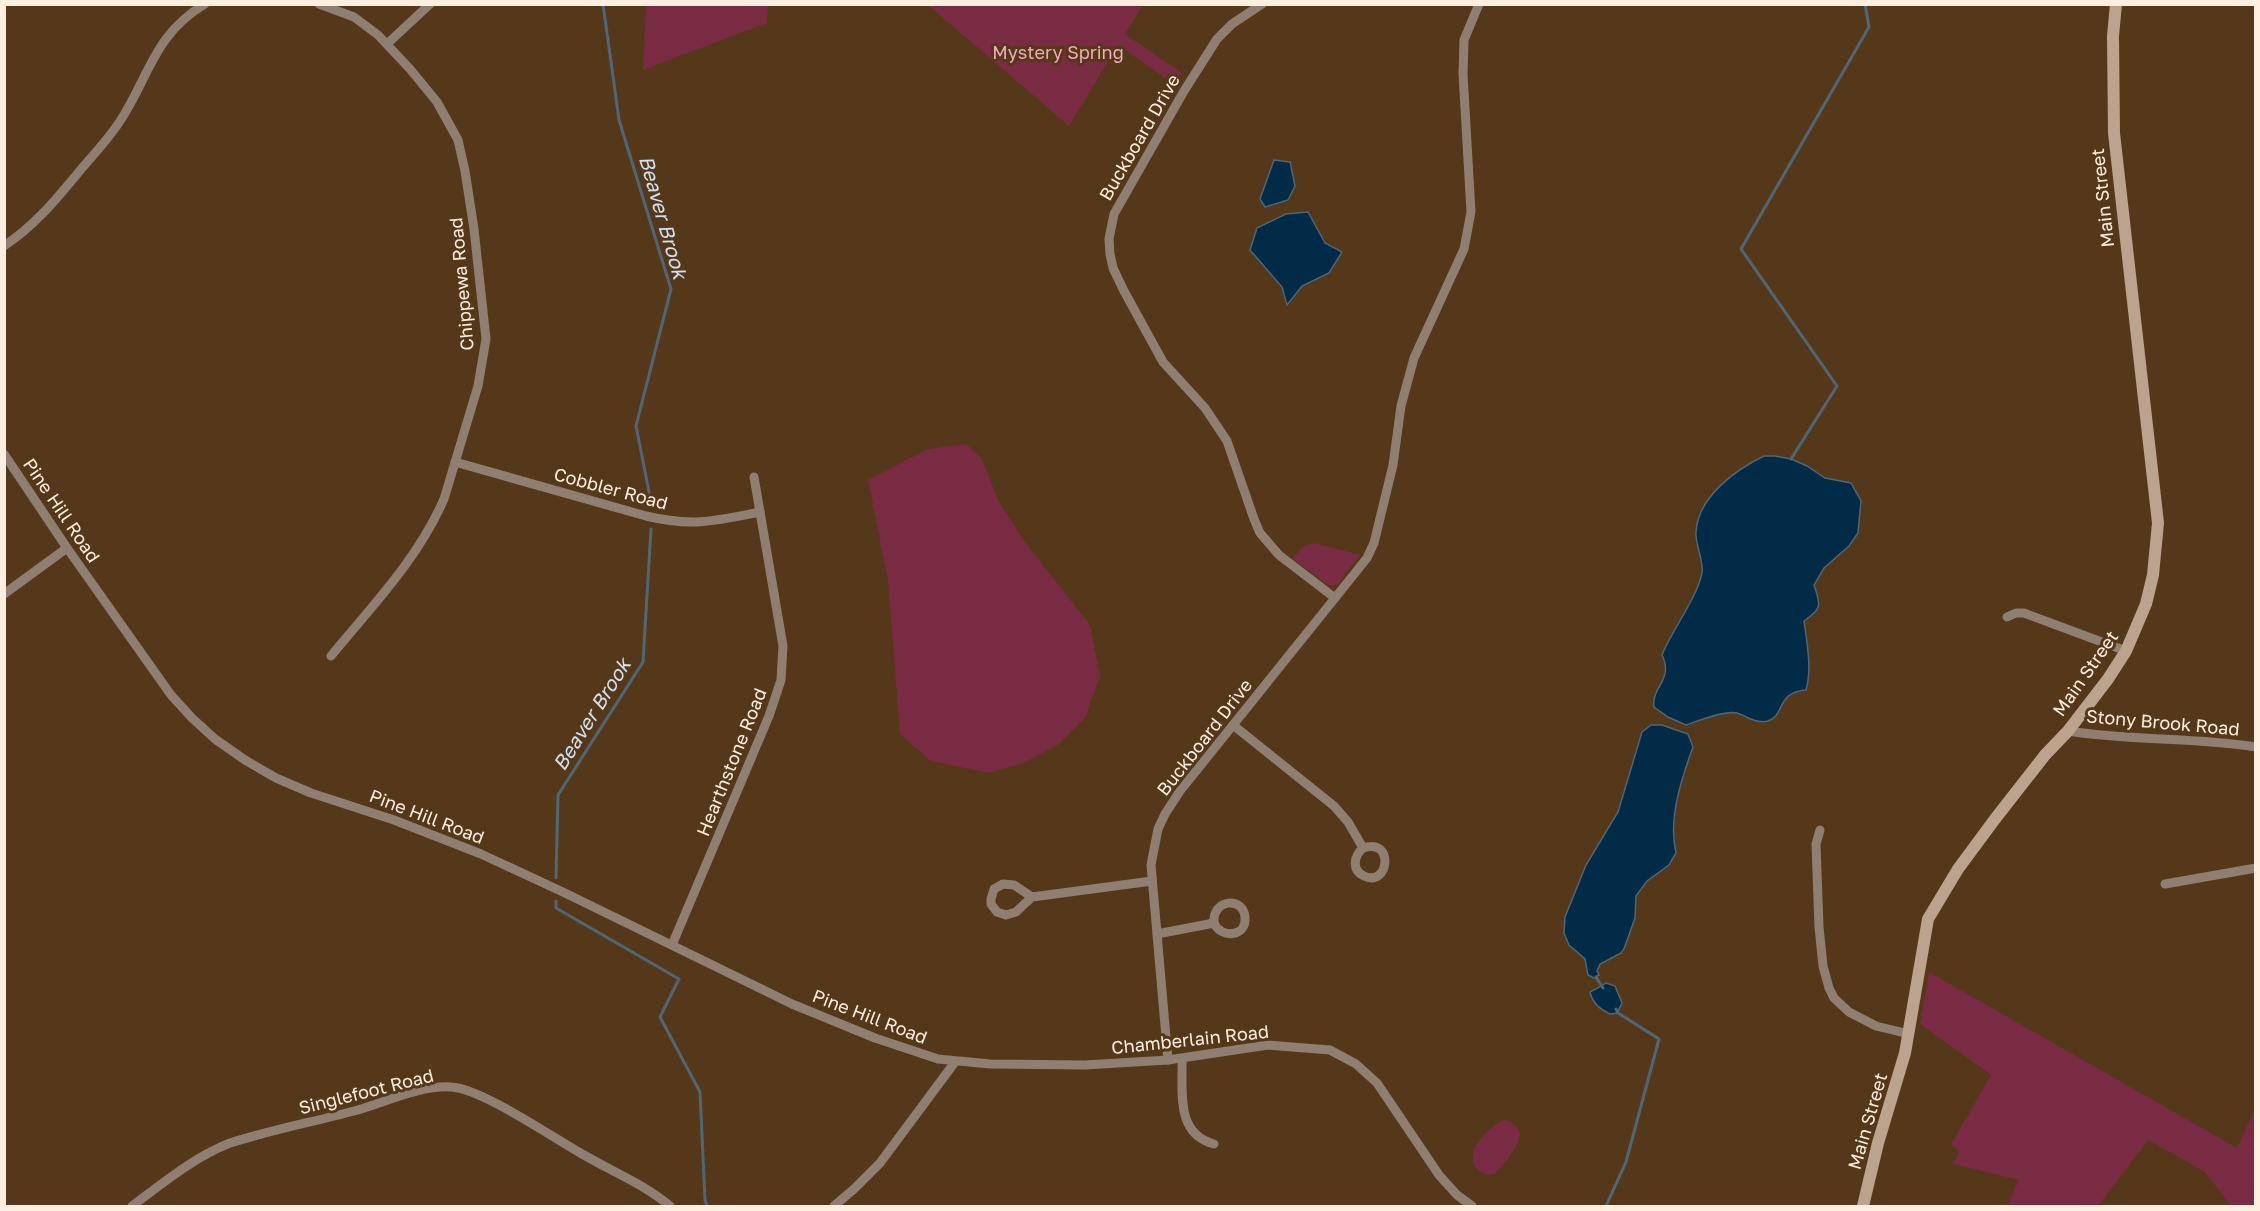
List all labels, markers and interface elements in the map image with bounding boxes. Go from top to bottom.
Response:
park label: Mystery Spring [992,41,1124,63]
street label: Buckboard Drive [1094,70,1184,204]
street label: Main Street [2086,147,2118,249]
water label: Beaver Brook [635,152,694,284]
street label: Chippewa Road [444,217,478,351]
street label: Pine Hill Road [19,454,105,566]
street label: Cobbler Road [552,462,670,514]
street label: Main Street [2048,626,2122,720]
water label: Beaver Brook [547,651,636,774]
street label: Buckboard Drive [1152,674,1256,800]
street label: Hearthstone Road [691,685,771,839]
street label: Stony Brook Road [2085,704,2241,740]
street label: Pine Hill Road [366,784,488,848]
street label: Pine Hill Road [809,984,931,1048]
street label: Chamberlain Road [1110,1020,1270,1058]
street label: Singlefoot Road [296,1064,436,1118]
street label: Main Street [1843,1070,1891,1172]

